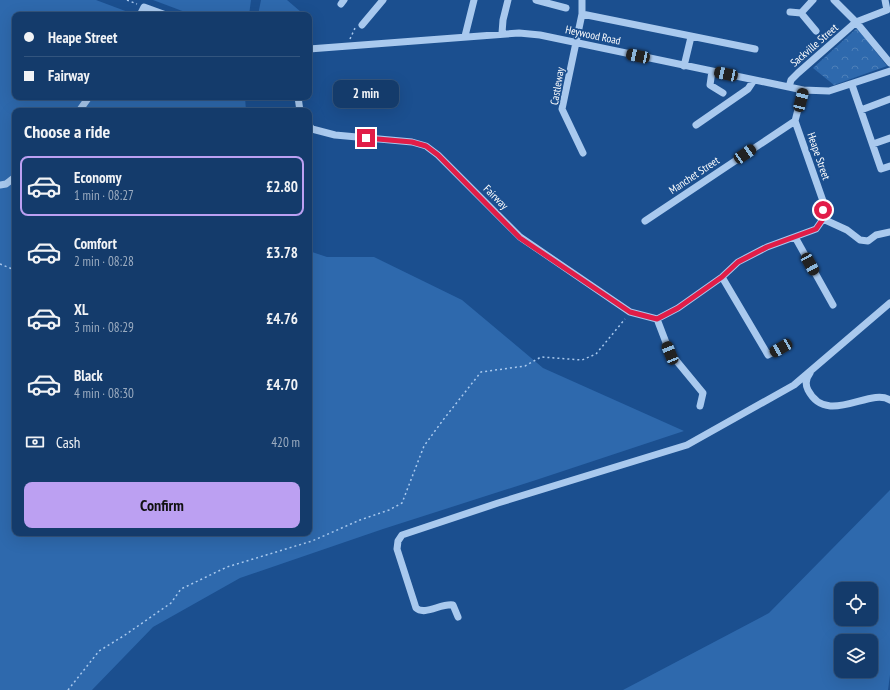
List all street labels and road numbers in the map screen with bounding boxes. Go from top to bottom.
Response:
street label: Sackville Street [787,20,841,70]
street label: Heywood Road [564,22,622,48]
street label: Castleway [547,65,567,106]
street label: Heape Street [804,130,834,182]
street label: Manchet Street [666,153,722,197]
street label: Fairway [481,182,512,213]

